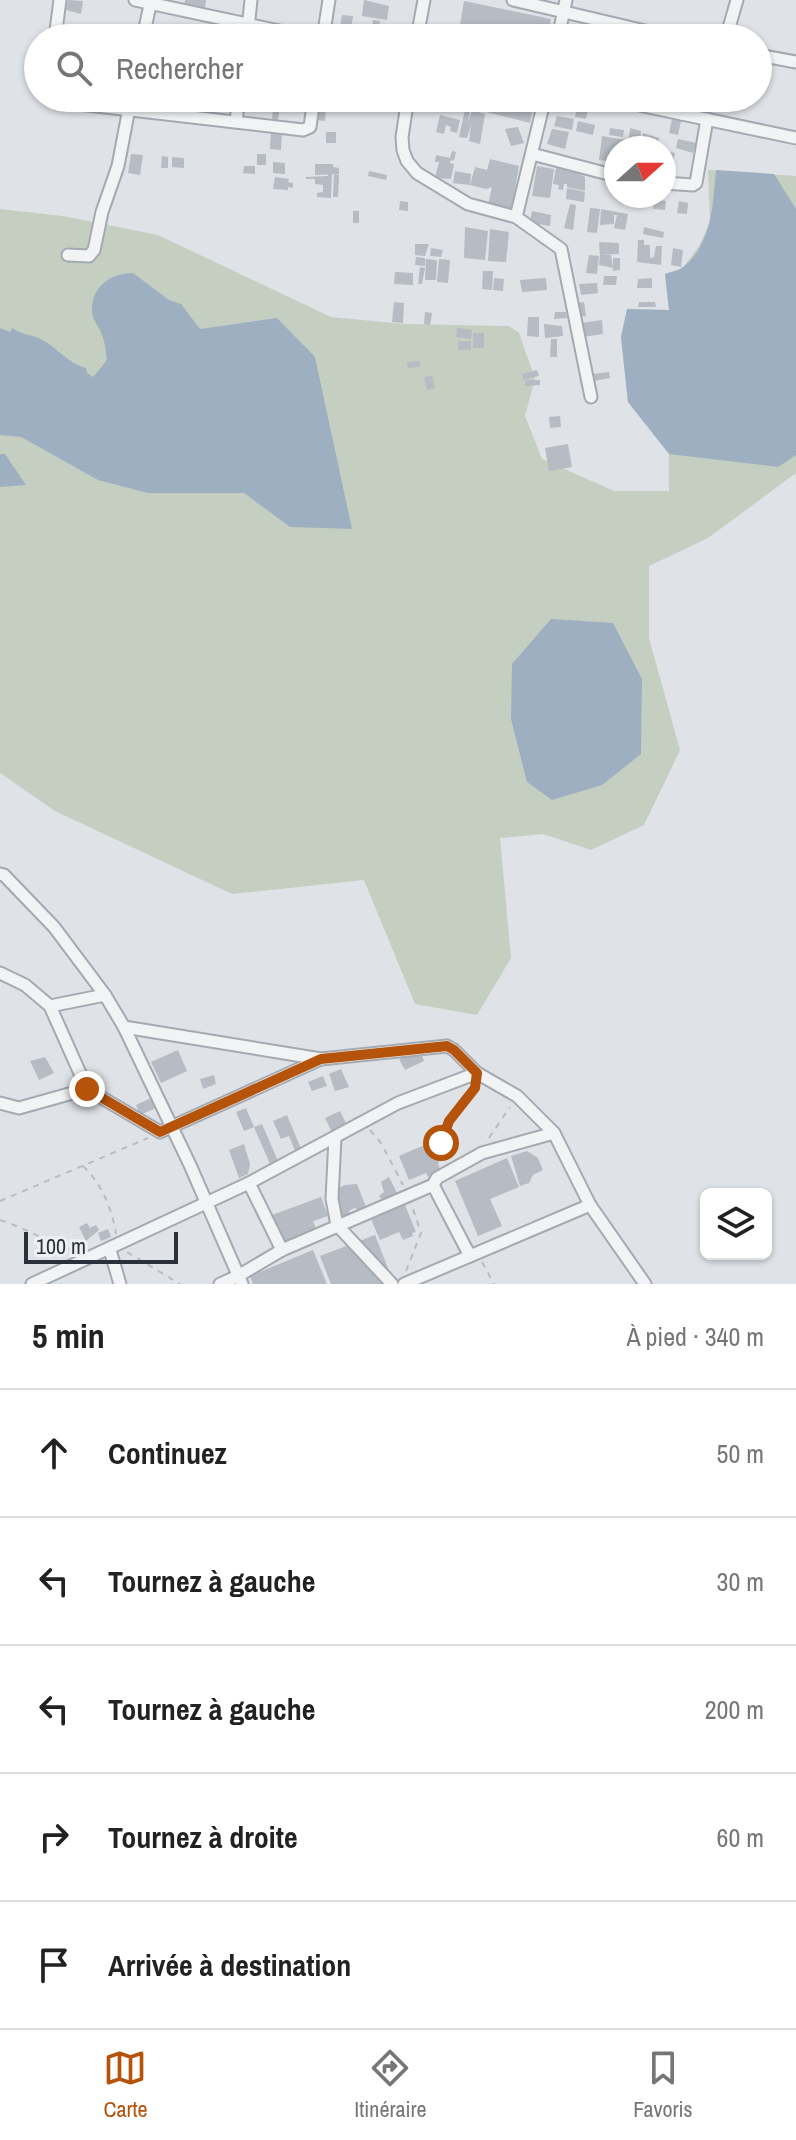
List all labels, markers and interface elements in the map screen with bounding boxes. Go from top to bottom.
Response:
search box [24,24,772,112]
icon: search [52,46,96,90]
text: Rechercher [116,48,243,88]
north arrow [604,136,676,208]
route end [69,1071,105,1107]
route start [423,1125,459,1161]
map controls [700,1188,772,1260]
button: layers [700,1188,772,1260]
scale bar [24,1228,178,1264]
text: 100 m [36,1231,86,1261]
text: 5 min [32,1313,105,1359]
text: À pied · 340 m [626,1319,764,1354]
icon: ahead [32,1431,76,1475]
text: Continuez [108,1433,227,1473]
text: 50 m [717,1436,764,1471]
icon: left [32,1559,76,1603]
text: Tournez à gauche [108,1561,315,1601]
text: 30 m [717,1564,764,1599]
icon: left [32,1687,76,1731]
text: Tournez à gauche [108,1689,315,1729]
text: 200 m [705,1692,764,1727]
icon: right [32,1815,76,1859]
text: Tournez à droite [108,1817,298,1857]
text: 60 m [717,1820,764,1855]
icon: arrive [32,1943,76,1987]
text: Arrivée à destination [108,1945,351,1985]
tab: Carte [103,2046,148,2124]
tab: Itinéraire [354,2046,427,2124]
tab: Favoris [633,2046,693,2124]

